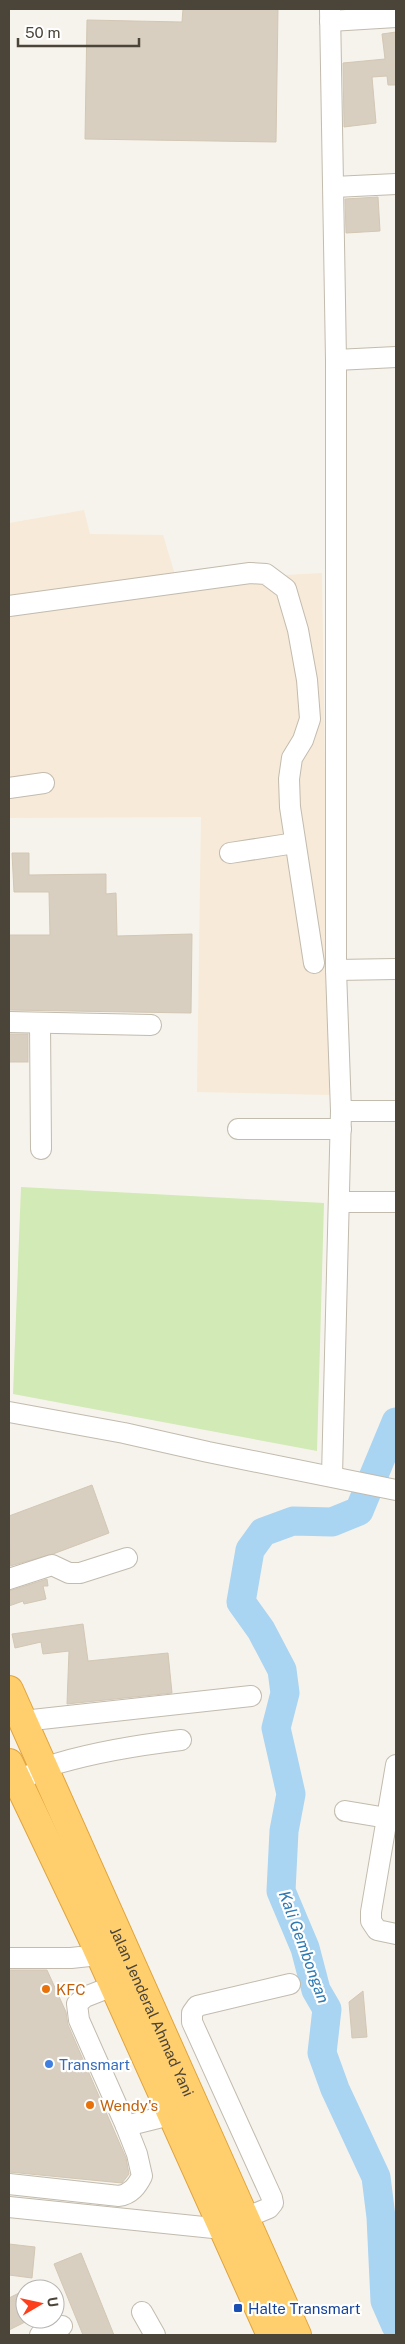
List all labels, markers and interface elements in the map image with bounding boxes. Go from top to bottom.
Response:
scale bar [18,15,139,47]
text: 50 m [25,24,60,41]
water label: Kali Gembongan [275,1888,333,2006]
street label: Jalan Jenderal Ahmad Yani [107,1924,198,2099]
place label: KFC [56,1981,85,1998]
marker: KFC [40,1983,52,1995]
place label: Transmart [59,2056,130,2073]
marker: Transmart [43,2058,55,2070]
place label: Wendy's [100,2097,158,2114]
marker: Wendy's [84,2099,96,2111]
north arrow [15,2279,65,2329]
text: U [44,2296,62,2308]
place label: Halte Transmart [248,2300,361,2317]
marker: Halte Transmart [232,2302,244,2314]

